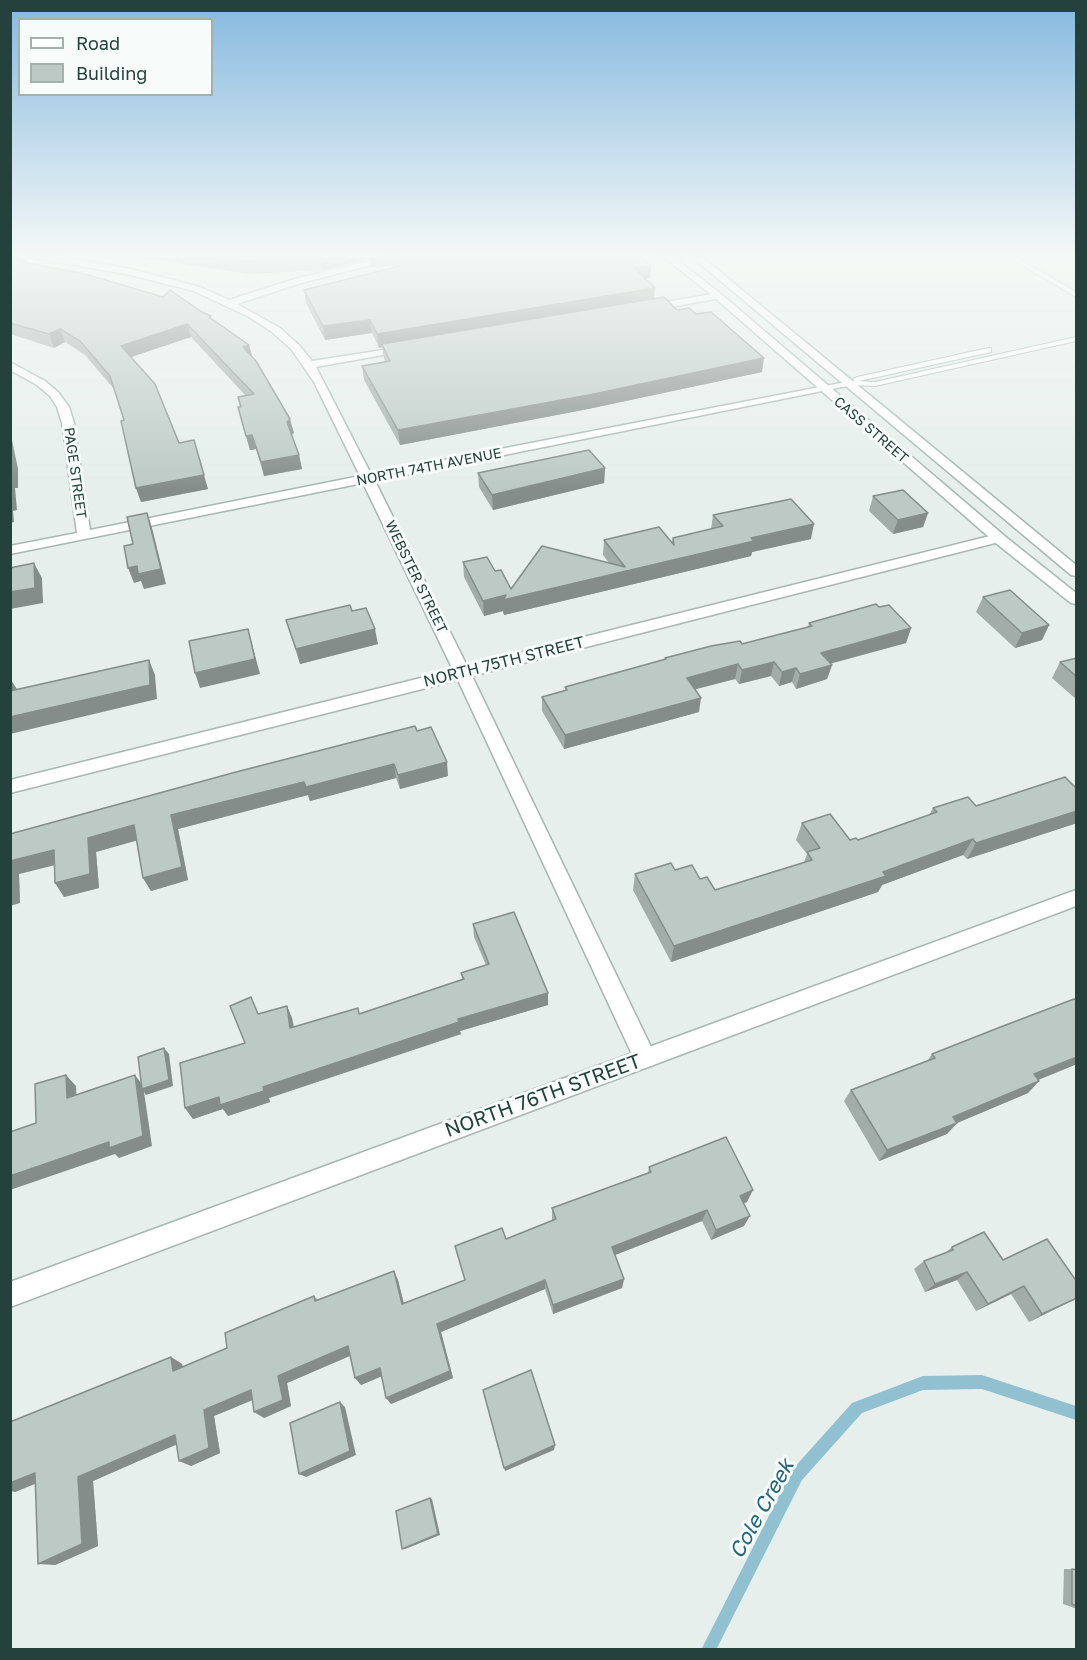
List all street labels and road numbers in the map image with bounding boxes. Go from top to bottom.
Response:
street label: CASS STREET [830,393,912,467]
street label: PAGE STREET [60,426,90,520]
street label: NORTH 74TH AVENUE [355,445,503,489]
street label: WEBSTER STREET [381,518,451,636]
street label: NORTH 75TH STREET [422,633,586,691]
street label: NORTH 76TH STREET [442,1049,644,1143]

